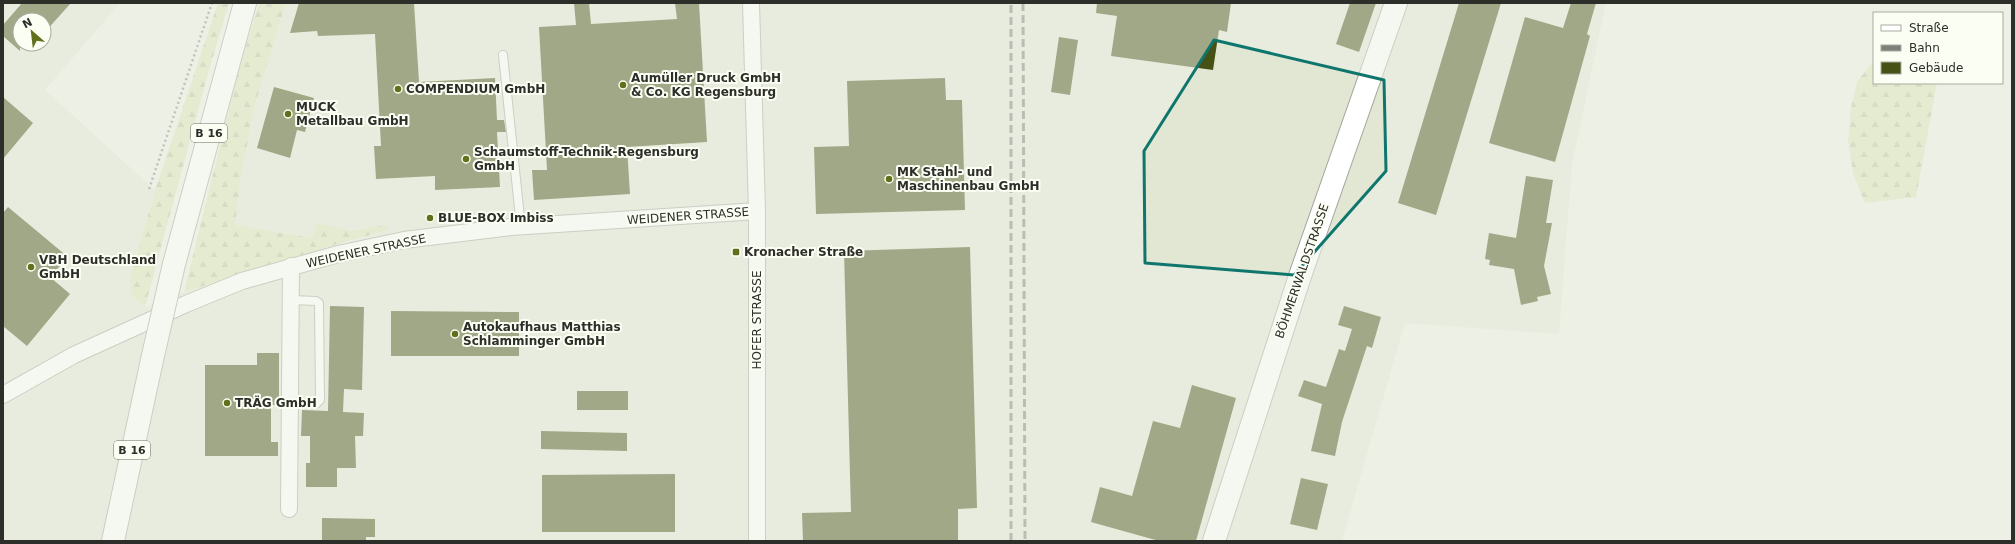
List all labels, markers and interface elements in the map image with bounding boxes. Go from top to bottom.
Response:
north arrow [12,12,52,52]
legend [1873,12,2003,84]
text: N [20,16,35,32]
text: Straße [1909,21,1949,35]
text: Bahn [1909,41,1940,55]
text: Gebäude [1909,61,1963,75]
place label: Aumüller Druck GmbH & Co. KG Regensburg [631,71,781,99]
marker: Aumüller Druck GmbH & Co. KG Regensburg [618,80,628,90]
place label: COMPENDIUM GmbH [406,82,545,96]
marker: COMPENDIUM GmbH [393,84,403,94]
place label: MUCK Metallbau GmbH [296,100,409,128]
marker: MUCK Metallbau GmbH [283,109,293,119]
road number: B 16 [191,124,227,142]
place label: Schaumstoff-Technik-Regensburg GmbH [474,145,699,173]
marker: Schaumstoff-Technik-Regensburg GmbH [461,154,471,164]
place label: MK Stahl- und Maschinenbau GmbH [897,165,1040,193]
marker: MK Stahl- und Maschinenbau GmbH [884,174,894,184]
street label: BÖHMERWALDSTRASSE [1270,201,1332,340]
street label: WEIDENER STRASSE [626,205,750,227]
place label: BLUE-BOX Imbiss [438,211,554,225]
marker: BLUE-BOX Imbiss [425,213,435,223]
street label: WEIDENER STRASSE [305,231,427,271]
place label: Kronacher Straße [744,245,863,259]
marker: Kronacher Straße [731,247,741,257]
place label: VBH Deutschland GmbH [39,253,156,281]
marker: VBH Deutschland GmbH [26,262,36,272]
street label: HOFER STRASSE [750,271,764,369]
place label: Autokaufhaus Matthias Schlamminger GmbH [463,320,621,348]
marker: Autokaufhaus Matthias Schlamminger GmbH [450,329,460,339]
place label: TRÄG GmbH [235,395,317,410]
marker: TRÄG GmbH [222,398,232,408]
road number: B 16 [114,441,150,459]

